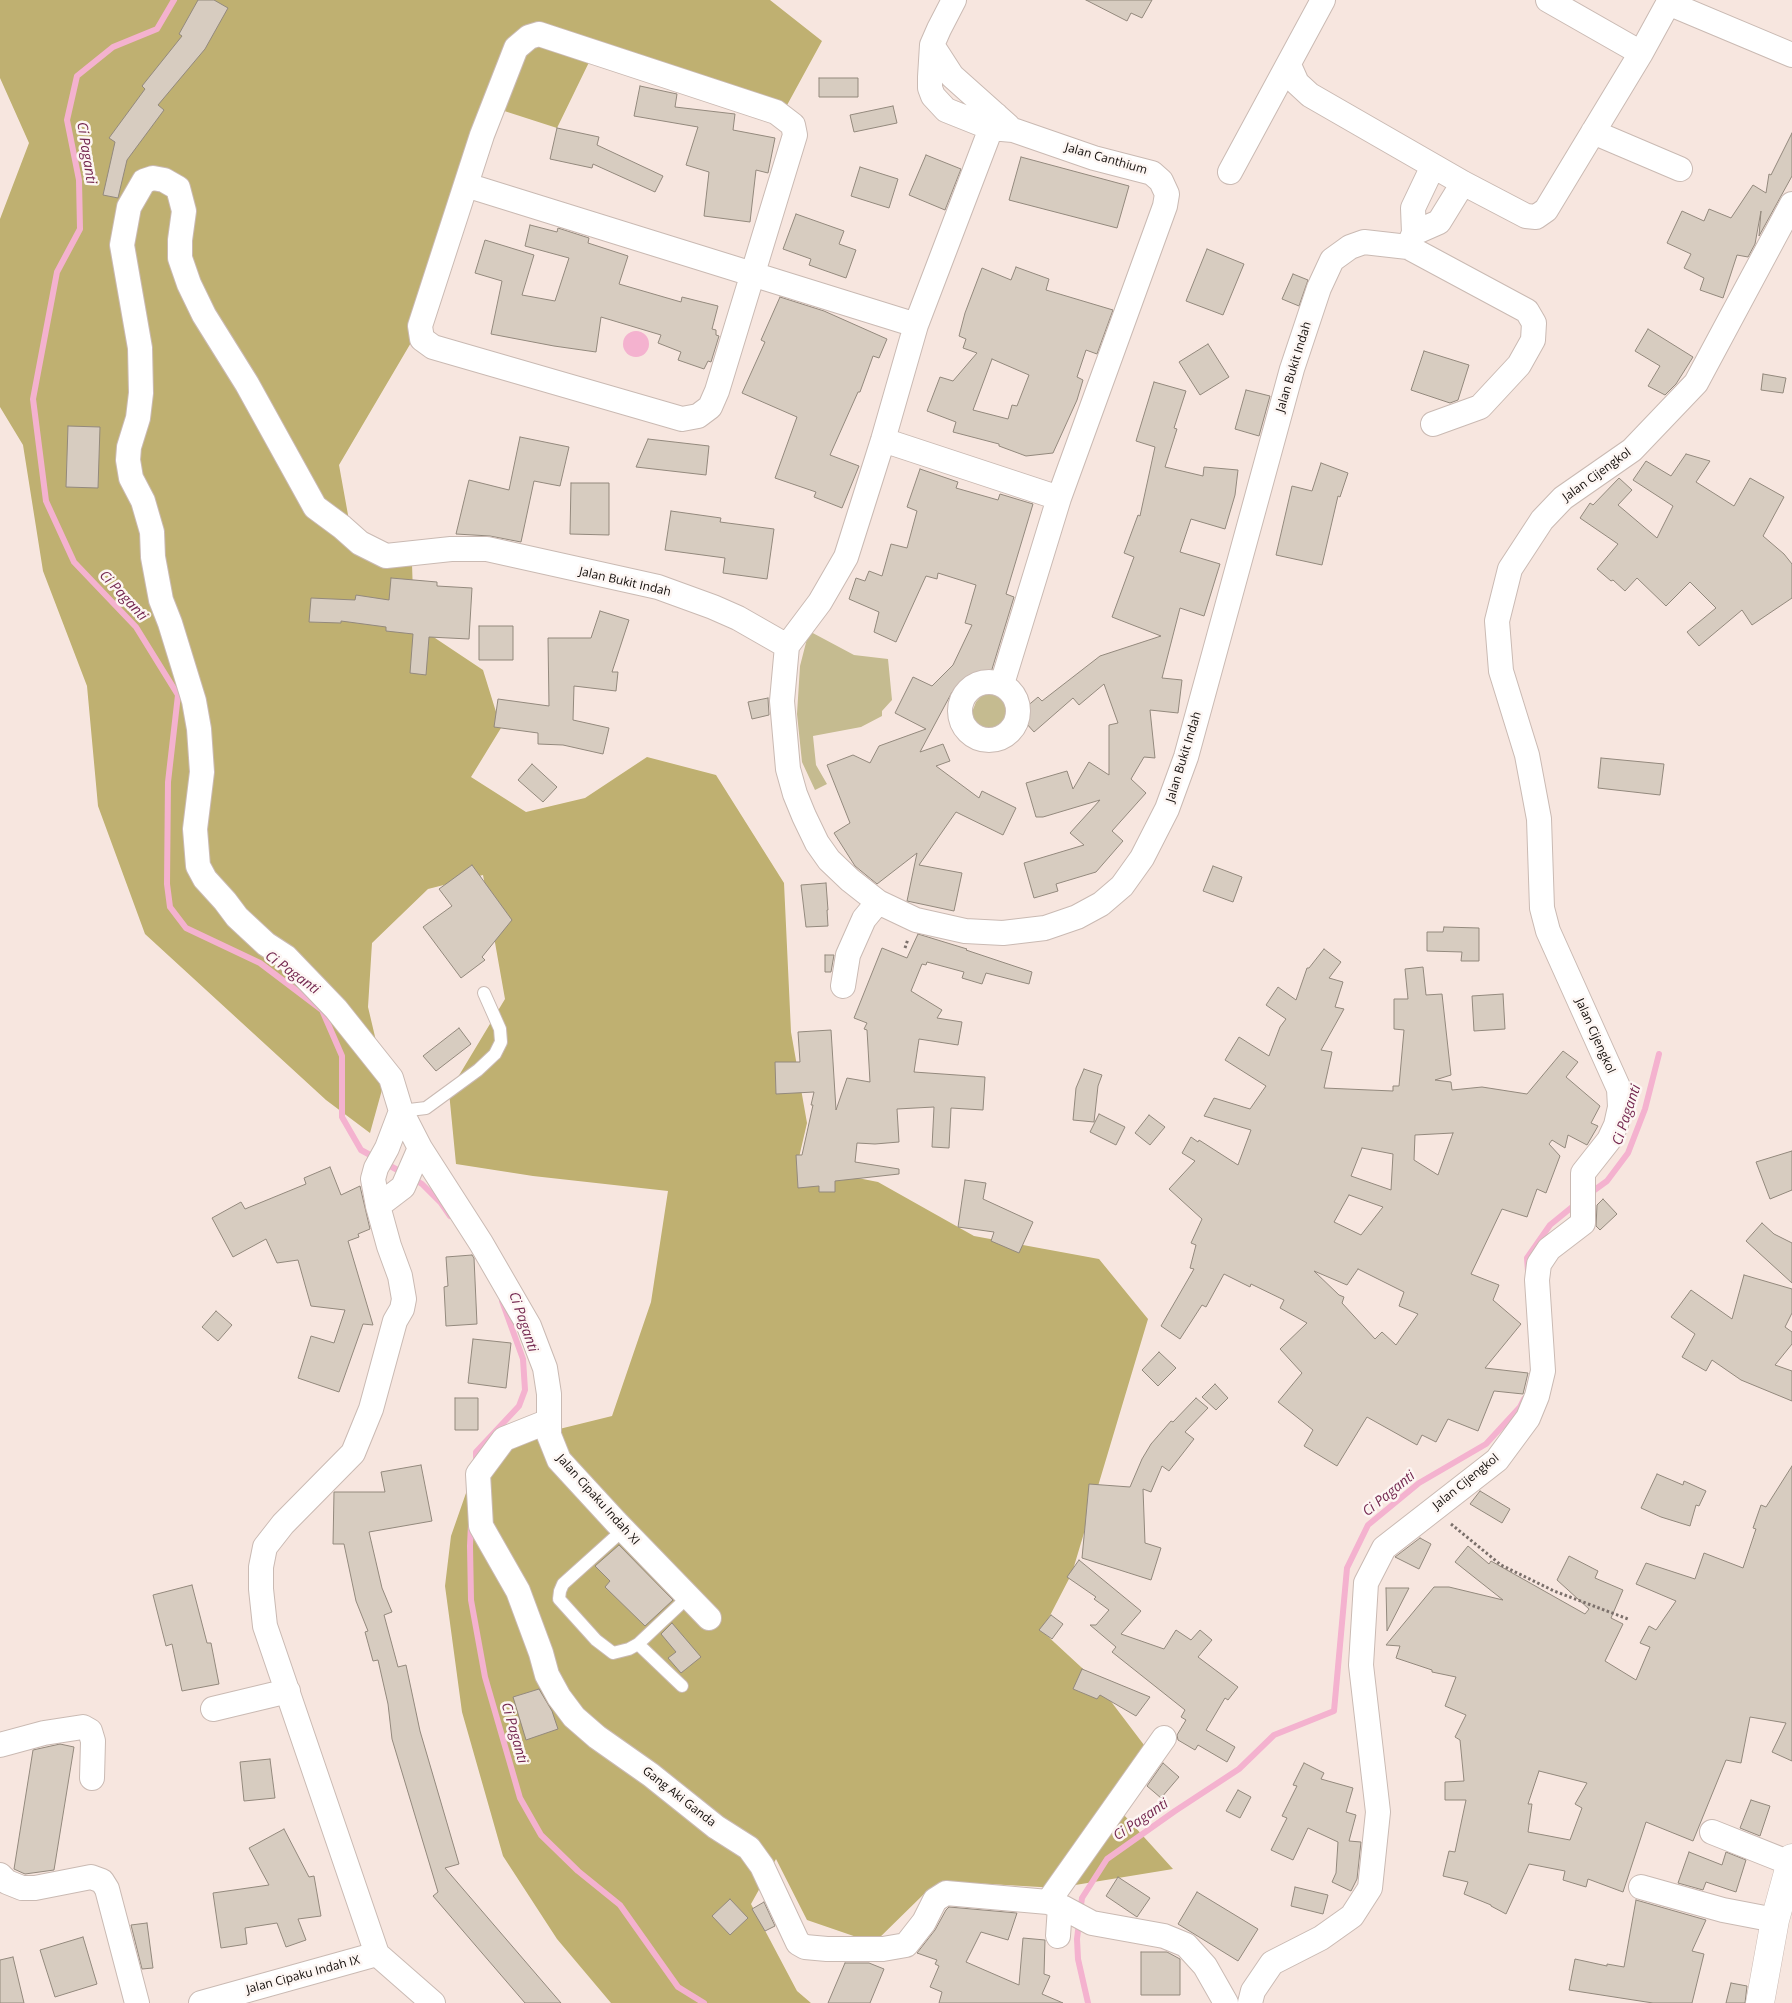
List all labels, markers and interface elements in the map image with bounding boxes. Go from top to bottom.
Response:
water label: Ci Paganti [73,121,99,185]
street label: Jalan Canthium [1063,140,1149,178]
street label: Jalan Bukit Indah [1273,320,1315,414]
street label: Jalan Cijengkol [1560,445,1634,505]
street label: Jalan Bukit Indah [578,564,672,600]
water label: Ci Paganti [95,567,151,625]
street label: Jalan Bukit Indah [1163,710,1205,804]
water label: Ci Paganti [262,948,322,998]
street label: Jalan Cijengkol [1572,996,1618,1076]
water label: Ci Paganti [1609,1083,1645,1147]
water label: Ci Paganti [505,1290,541,1354]
street label: Jalan Cijengkol [1430,1451,1502,1513]
street label: Jalan Cipaku Indah XI [554,1452,642,1548]
water label: Ci Paganti [1359,1468,1419,1520]
water label: Ci Paganti [497,1701,531,1765]
street label: Gang Aki Ganda [639,1764,719,1830]
water label: Ci Paganti [1110,1796,1172,1844]
street label: Jalan Cipaku Indah IX [245,1953,361,1997]

